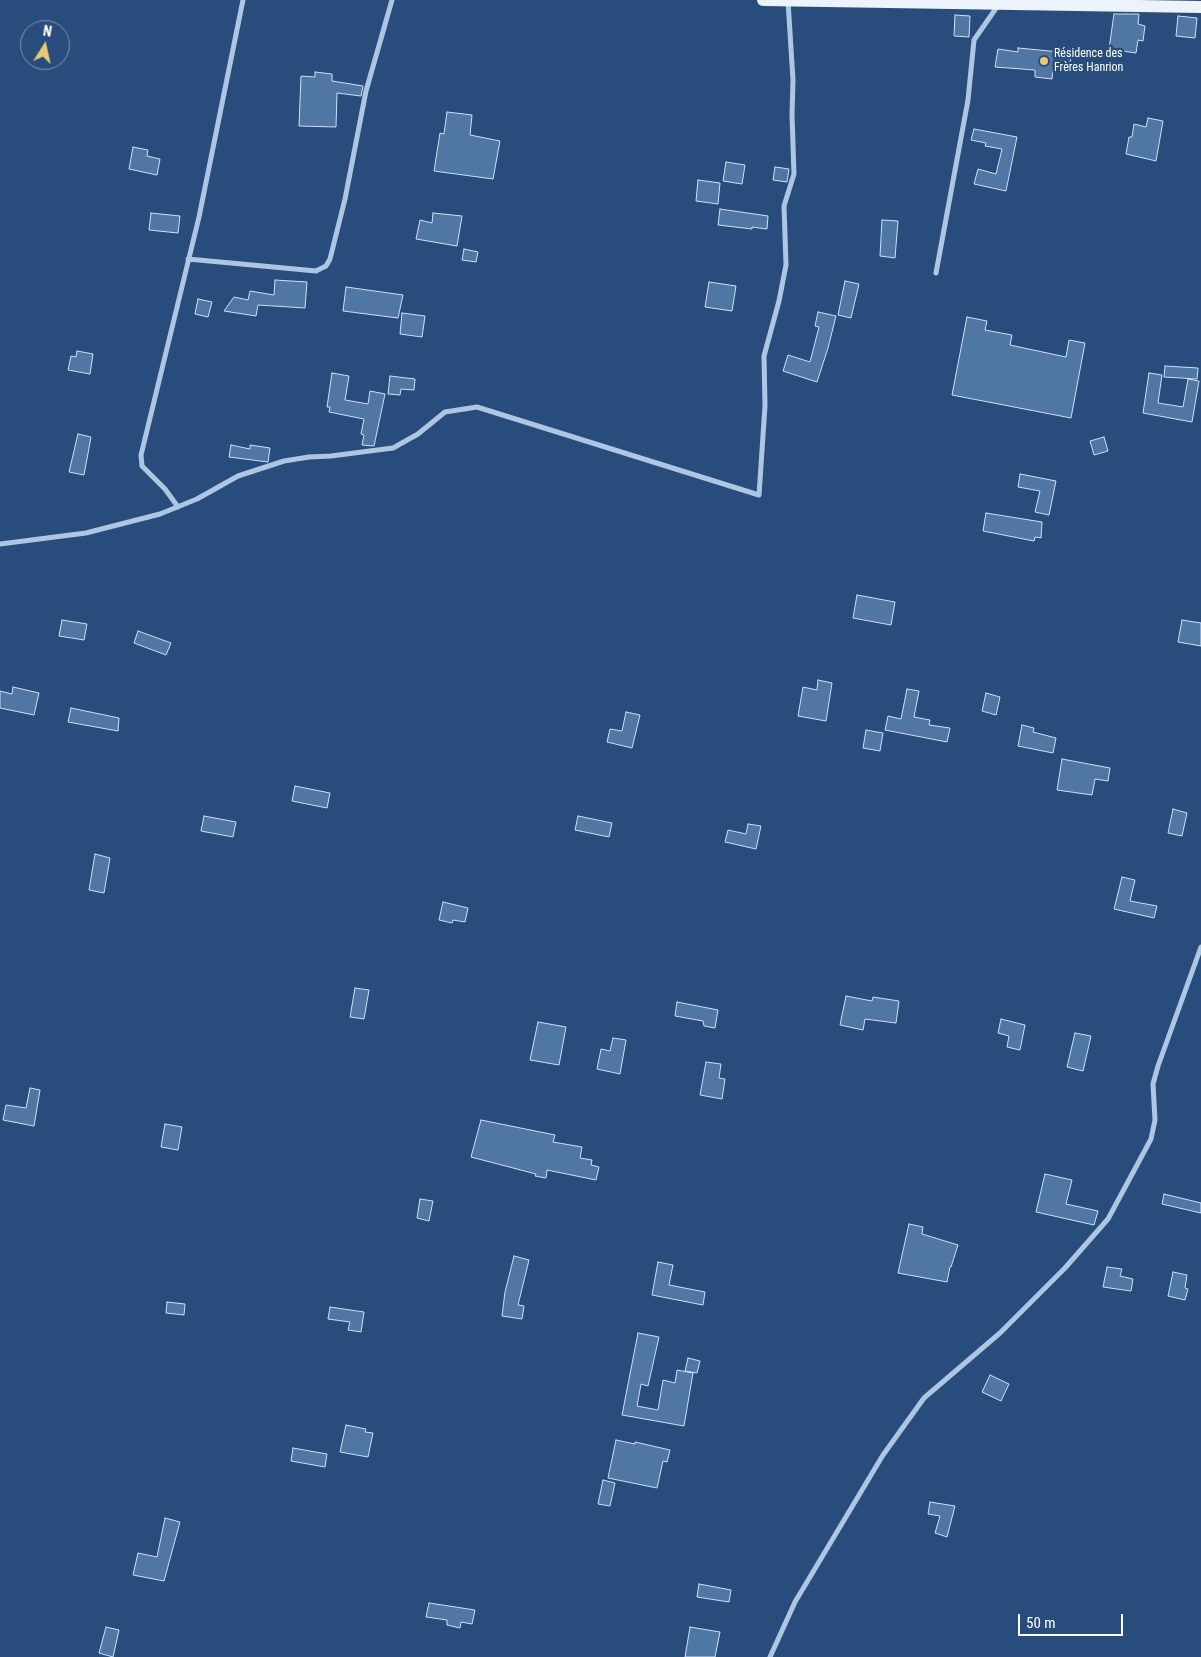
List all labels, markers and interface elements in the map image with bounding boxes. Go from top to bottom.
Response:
north arrow [20,20,70,70]
text: N [42,23,53,40]
place label: Résidence des Frères Hanrion [1054,47,1123,75]
marker: Résidence des Frères Hanrion [1038,55,1050,67]
scale bar [1021,1604,1126,1636]
text: 50 m [1026,1614,1056,1632]

